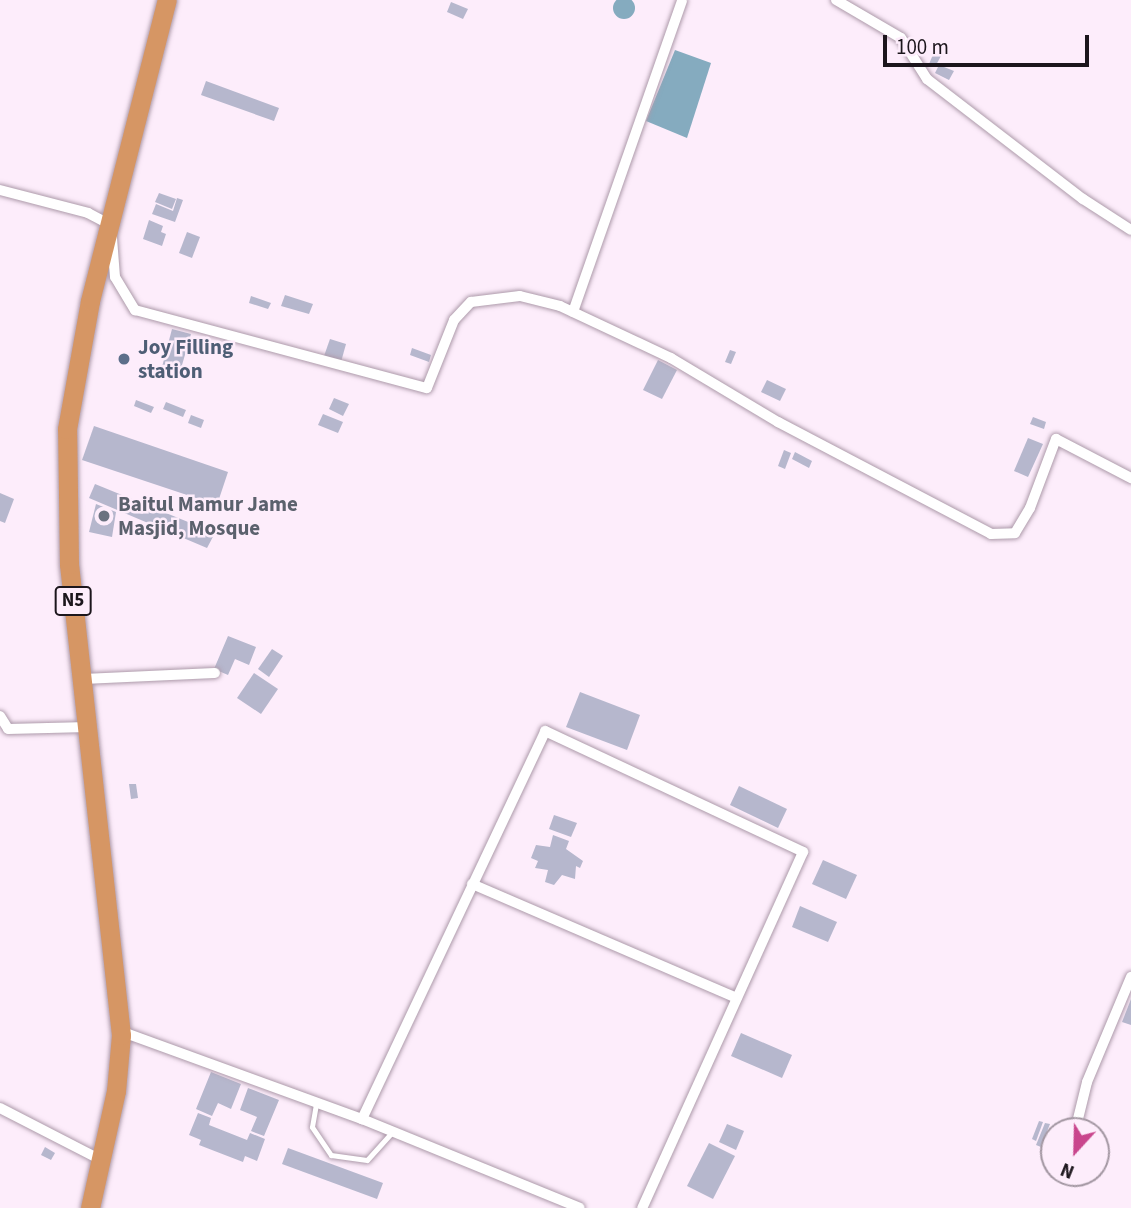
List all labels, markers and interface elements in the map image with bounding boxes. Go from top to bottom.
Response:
scale bar [886,21,1092,65]
text: 100 m [896,32,949,62]
place label: Joy Filling station [138,334,233,384]
marker: Joy Filling station [116,351,132,367]
place label: Baitul Mamur Jame Masjid, Mosque [118,491,298,541]
marker: Baitul Mamur Jame Masjid, Mosque [96,508,112,524]
road number: N5 [54,586,92,616]
north arrow [1040,1117,1110,1187]
text: N [1057,1155,1079,1185]

